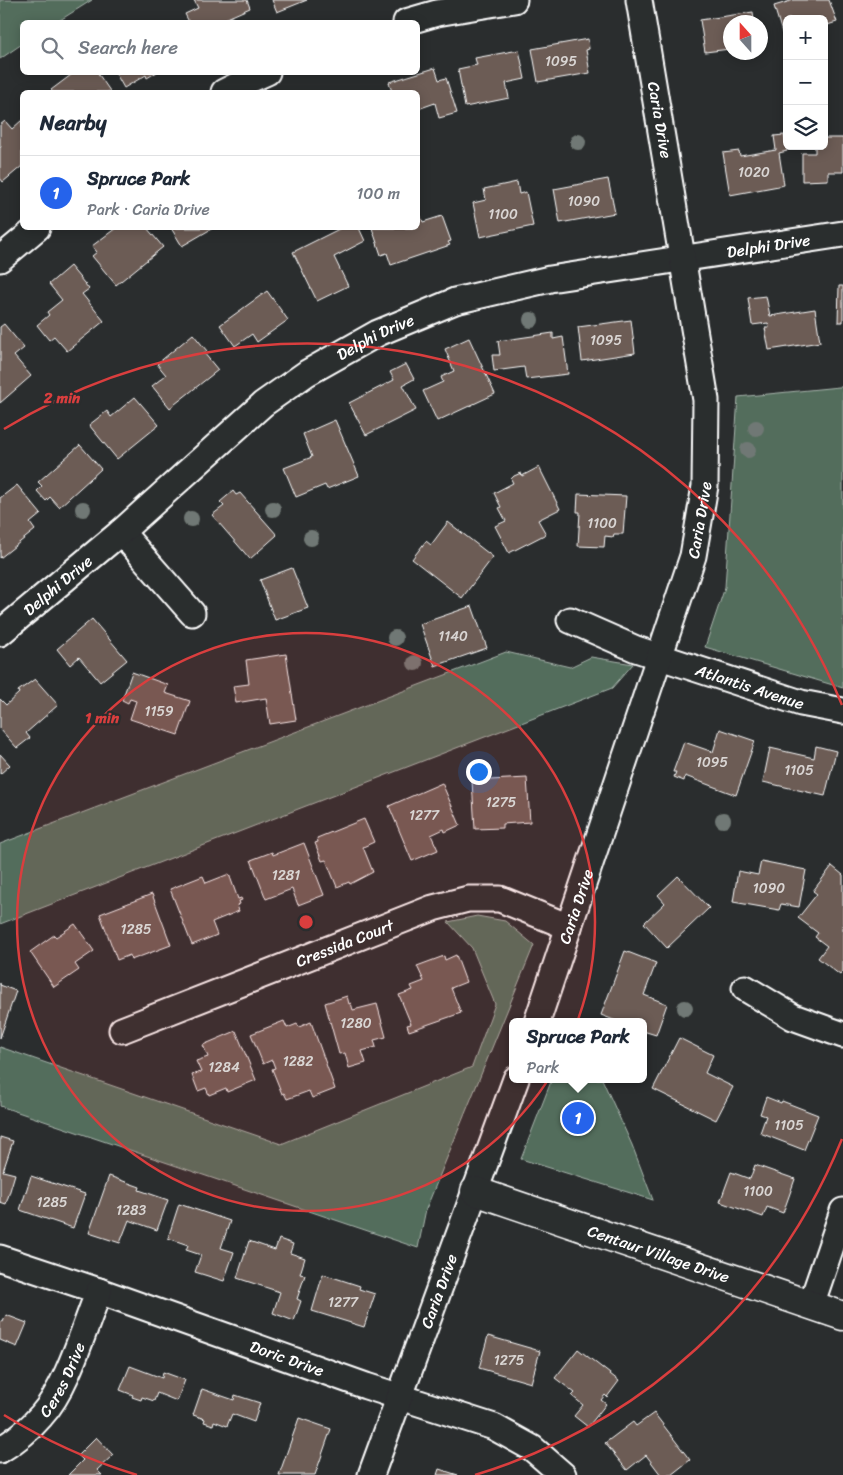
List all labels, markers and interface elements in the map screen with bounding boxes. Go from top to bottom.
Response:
north arrow [723,15,768,60]
map controls [783,15,828,150]
button: + [783,15,828,60]
search box [20,20,420,75]
text: Search here [78,31,178,64]
icon: search [38,34,66,62]
house number: 1095 [545,49,577,74]
button: − [783,60,828,105]
street label: Caria Drive [639,79,681,161]
text: Nearby [40,104,106,142]
button: layers [783,105,828,150]
house number: 1020 [738,160,770,185]
text: Spruce Park [87,162,190,195]
text: 1 [53,179,59,208]
text: 100 m [356,179,400,208]
house number: 1090 [568,189,600,214]
text: Park · Caria Drive [87,195,210,224]
house number: 1100 [488,202,518,227]
street label: Delphi Drive [725,225,812,266]
street label: Delphi Drive [331,305,419,368]
house number: 1095 [590,328,622,353]
text: 2 min [43,385,81,411]
street label: Caria Drive [678,482,720,561]
house number: 1100 [587,511,617,536]
street label: Delphi Drive [16,547,99,623]
house number: 1140 [438,624,468,649]
street label: Atlantis Avenue [691,655,808,718]
house number: 1159 [144,699,174,724]
text: 1 min [85,705,120,731]
house number: 1095 [696,750,728,775]
house number: 1105 [784,758,814,783]
your location [466,759,492,785]
house number: 1275 [486,790,517,815]
house number: 1277 [409,803,440,828]
house number: 1281 [272,863,300,888]
street label: Caria Drive [550,865,602,948]
house number: 1090 [753,876,785,901]
street label: Cressida Court [291,910,398,975]
centre of rings [297,913,315,931]
house number: 1285 [120,917,152,942]
house number: 1280 [340,1011,372,1036]
popup [509,1018,647,1083]
text: Spruce Park [526,1020,630,1053]
house number: 1282 [283,1049,313,1074]
text: Park [526,1053,559,1082]
house number: 1284 [208,1055,240,1080]
pin: 1 [562,1099,594,1137]
house number: 1105 [774,1113,804,1138]
house number: 1100 [743,1179,773,1204]
house number: 1285 [36,1190,68,1215]
house number: 1283 [116,1198,146,1223]
street label: Centaur Village Drive [584,1216,734,1291]
street label: Caria Drive [411,1250,465,1332]
house number: 1277 [328,1290,359,1315]
street label: Doric Drive [246,1331,328,1385]
street label: Ceres Drive [31,1338,93,1424]
house number: 1275 [494,1348,525,1373]

